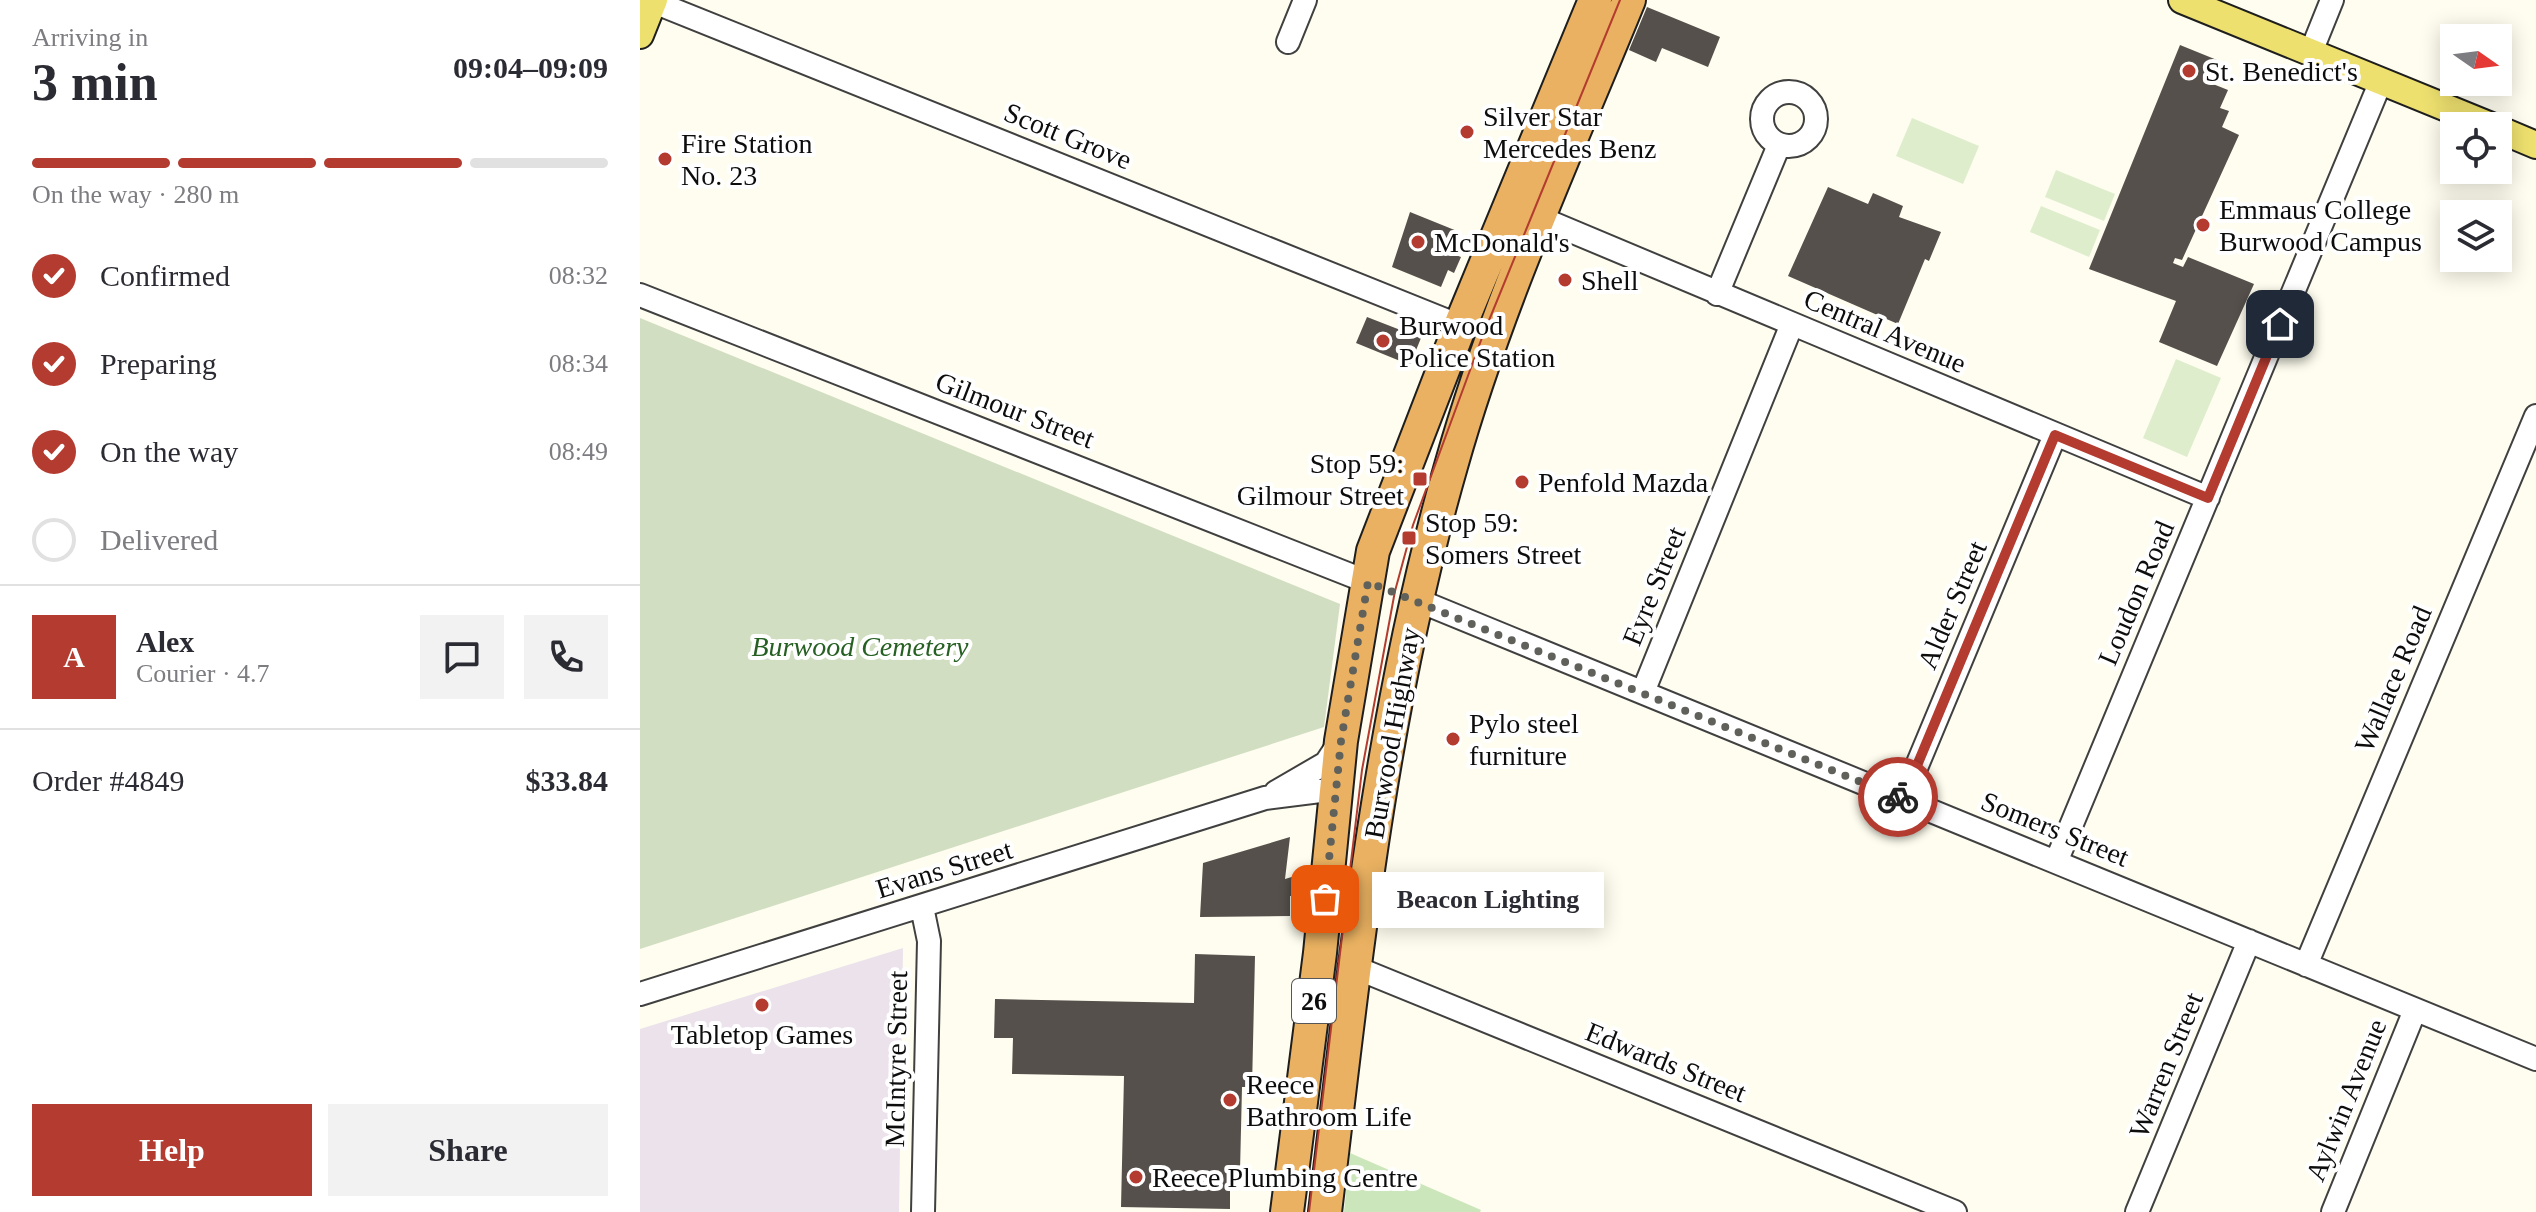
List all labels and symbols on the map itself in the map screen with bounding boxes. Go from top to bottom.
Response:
north arrow [2440,24,2512,96]
place label: St. Benedict's [2205,56,2358,87]
marker: St. Benedict's [2180,62,2198,80]
street label: Scott Grove [1000,96,1136,176]
place label: Silver Star Mercedes Benz [1483,101,1656,164]
marker: Silver Star Mercedes Benz [1458,123,1476,141]
place label: Fire Station No. 23 [681,128,812,191]
marker: Fire Station No. 23 [656,150,674,168]
place label: Emmaus College Burwood Campus [2219,194,2422,257]
marker: Emmaus College Burwood Campus [2194,216,2212,234]
place label: McDonald's [1434,227,1570,258]
marker: McDonald's [1409,233,1427,251]
place label: Shell [1581,265,1639,296]
marker: Shell [1556,271,1574,289]
street label: Central Avenue [1799,283,1971,379]
pin [2246,290,2314,358]
place label: Burwood Police Station [1399,310,1555,373]
marker: Burwood Police Station [1374,332,1392,350]
street label: Gilmour Street [931,366,1099,455]
place label: Stop 59: Gilmour Street [1237,448,1404,511]
place label: Penfold Mazda [1538,467,1709,498]
marker: Stop 59: Gilmour Street [1411,470,1429,488]
marker: Penfold Mazda [1513,473,1531,491]
place label: Stop 59: Somers Street [1425,507,1582,570]
street label: Loudon Road [2092,516,2180,670]
street label: Eyre Street [1616,522,1692,650]
marker: Stop 59: Somers Street [1400,529,1418,547]
street label: Alder Street [1911,536,1993,674]
street label: Wallace Road [2348,601,2438,757]
street label: Burwood Highway [1358,625,1426,841]
park label: Burwood Cemetery [752,631,969,662]
place label: Pylo steel furniture [1469,708,1579,771]
marker: Pylo steel furniture [1444,730,1462,748]
courier [1858,757,1938,837]
street label: Somers Street [1977,785,2133,873]
street label: Evans Street [872,834,1016,904]
pin [1291,865,1359,933]
callout: Beacon Lighting [1373,871,1605,927]
street label: McIntyre Street [879,970,913,1148]
road number: 26 [1292,979,1336,1023]
street label: Warren Street [2123,988,2209,1142]
marker: Tabletop Games [753,996,771,1014]
street label: Aylwin Avenue [2299,1015,2393,1185]
street label: Edwards Street [1581,1016,1751,1108]
place label: Tabletop Games [671,1019,853,1050]
place label: Reece Bathroom Life [1246,1069,1412,1132]
marker: Reece Bathroom Life [1221,1091,1239,1109]
place label: Reece Plumbing Centre [1152,1162,1418,1193]
marker: Reece Plumbing Centre [1127,1168,1145,1186]

